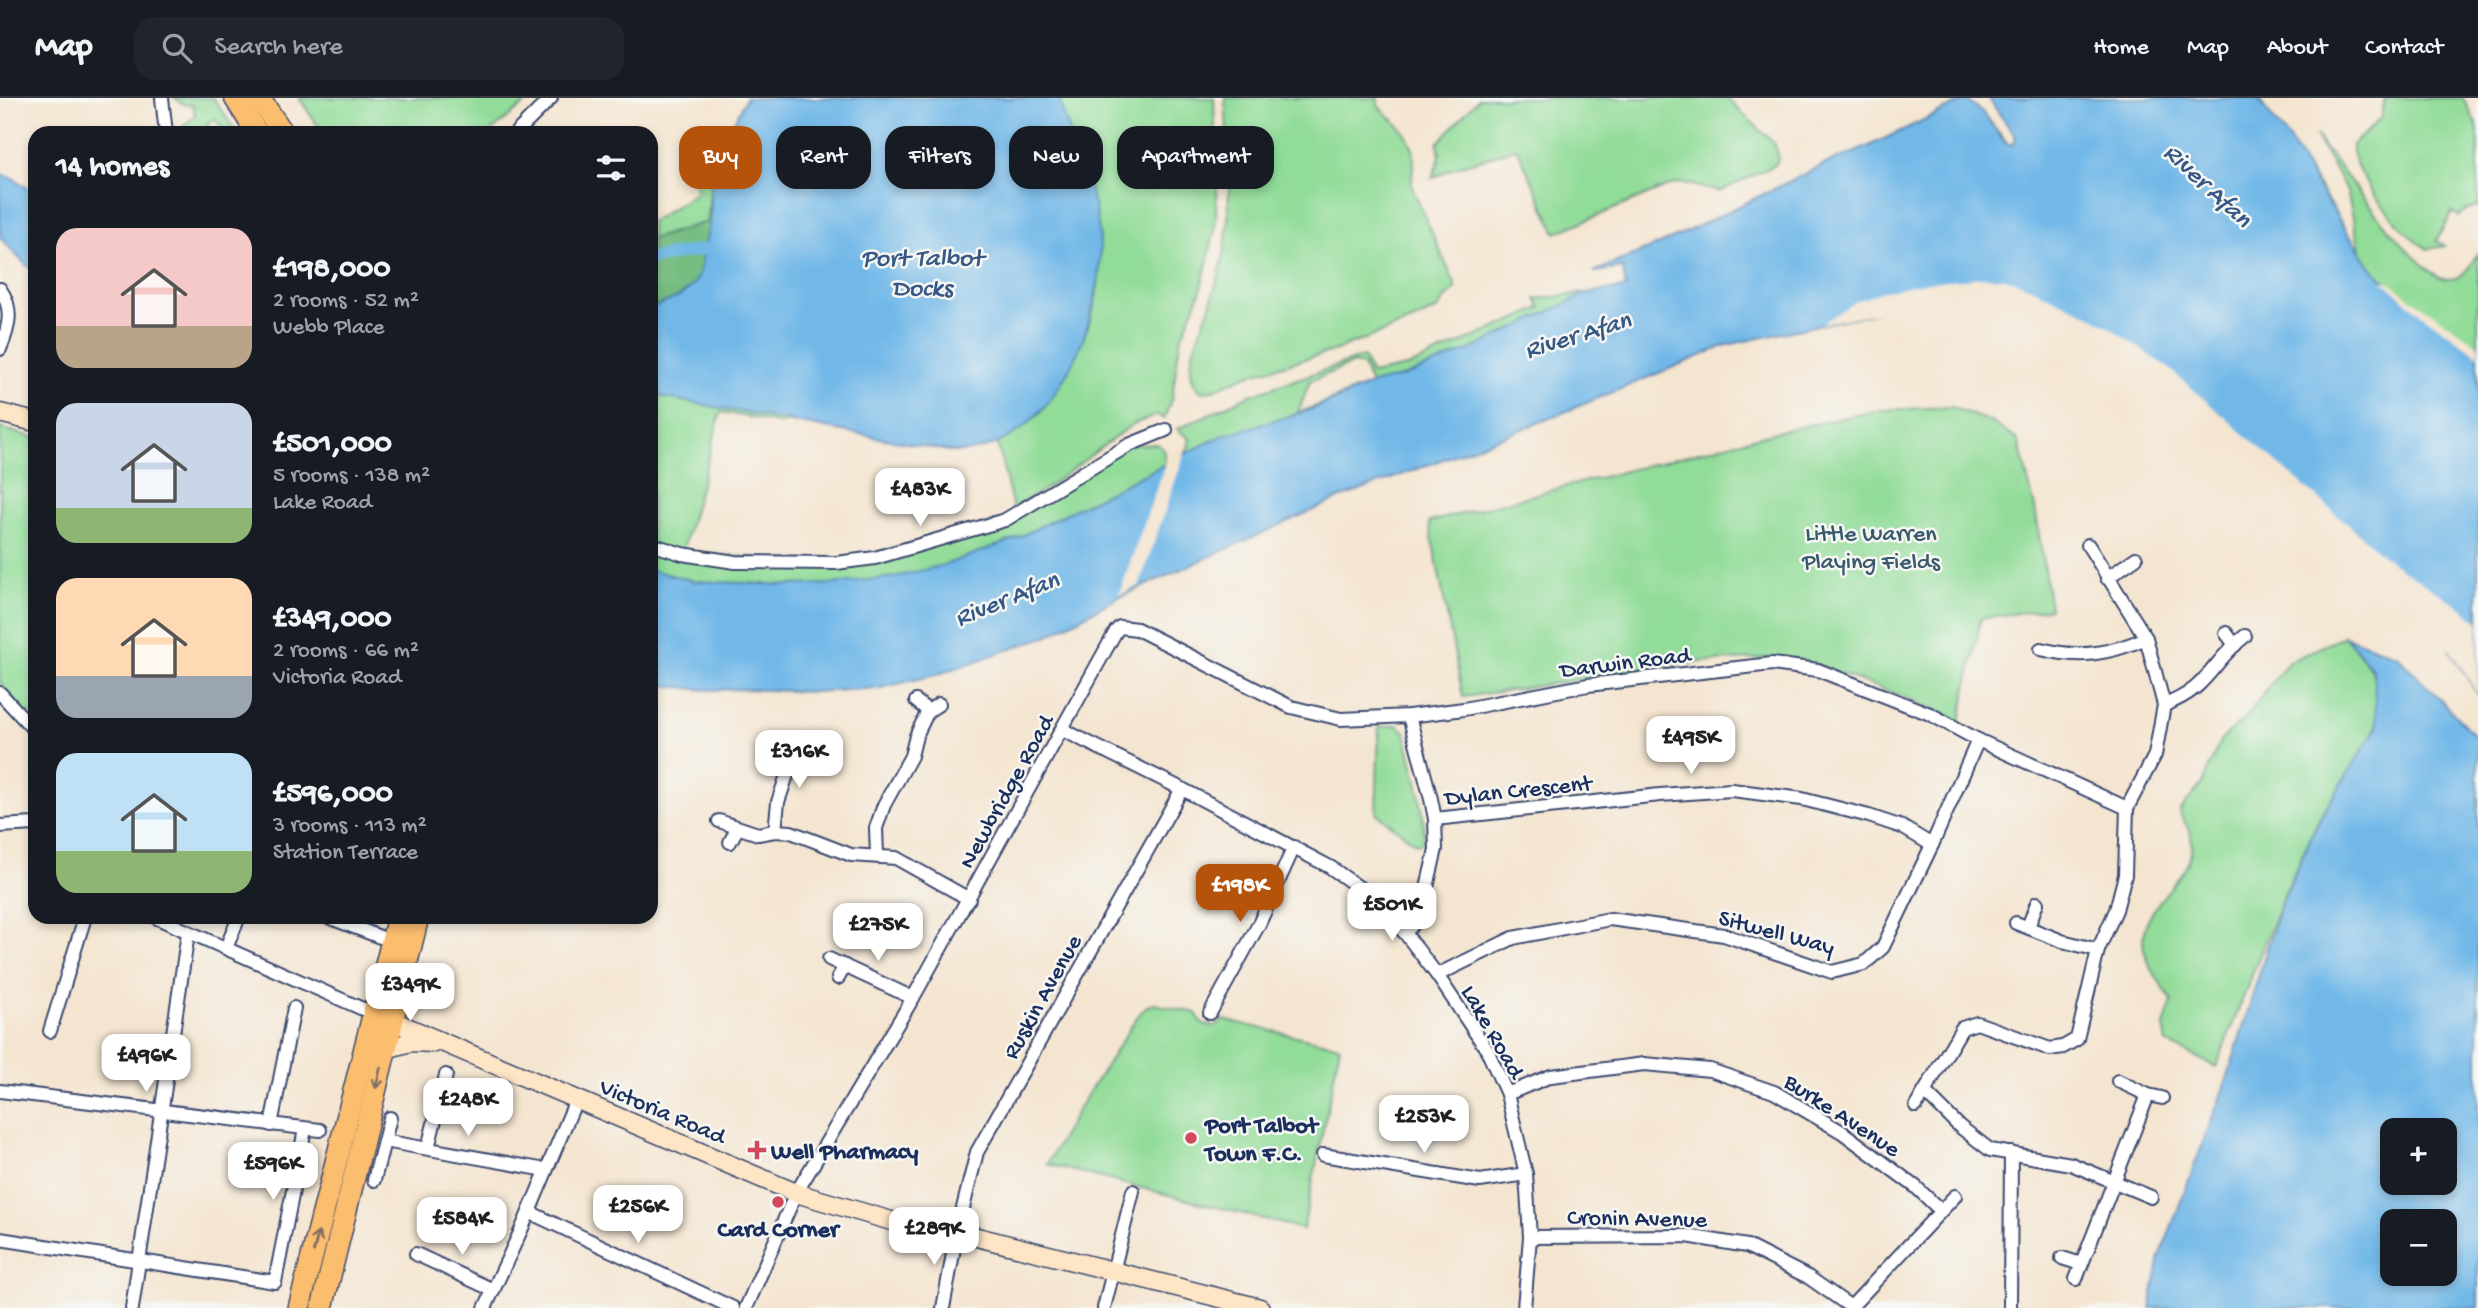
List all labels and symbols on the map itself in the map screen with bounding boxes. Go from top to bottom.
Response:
water label: River Afan [2155,139,2257,236]
water label: Port Talbot Docks [861,245,987,306]
water label: River Afan [1521,306,1636,368]
pin: £483K [871,468,969,528]
park label: Little Warren Playing Fields [1801,521,1941,578]
water label: River Afan [951,566,1065,636]
street label: Darwin Road [1557,642,1694,687]
street label: Newbridge Road [954,709,1063,875]
pin: £495K [1642,716,1740,776]
pin: £316K [750,730,848,790]
street label: Dylan Crescent [1441,770,1595,815]
pin: £198K [1191,864,1289,924]
pin: £501K [1343,884,1441,943]
pin: £275K [829,904,927,963]
street label: Sitwell Way [1715,905,1837,964]
street label: Ruskin Avenue [998,930,1090,1065]
pin: £349K [361,964,459,1023]
street label: Lake Road [1453,981,1530,1086]
pin: £496K [97,1034,195,1094]
one-way arrow [371,1066,384,1089]
street label: Burke Avenue [1777,1068,1905,1166]
street label: Victoria Road [593,1073,731,1154]
pin: £248K [419,1079,517,1138]
pin: £253K [1375,1096,1473,1155]
place label: Port Talbot Town F.C. [1203,1113,1320,1170]
marker: Port Talbot Town F.C. [1183,1130,1199,1146]
place label: Well Pharmacy [770,1139,919,1168]
pin: £596K [224,1142,322,1202]
marker: Well Pharmacy [749,1142,765,1158]
pin: £256K [589,1186,687,1245]
marker: Card Corner [770,1194,786,1210]
pin: £584K [413,1198,511,1257]
street label: Cronin Avenue [1567,1205,1708,1236]
pin: £289K [885,1208,983,1267]
place label: Card Corner [718,1217,841,1246]
one-way arrow [310,1231,323,1254]

